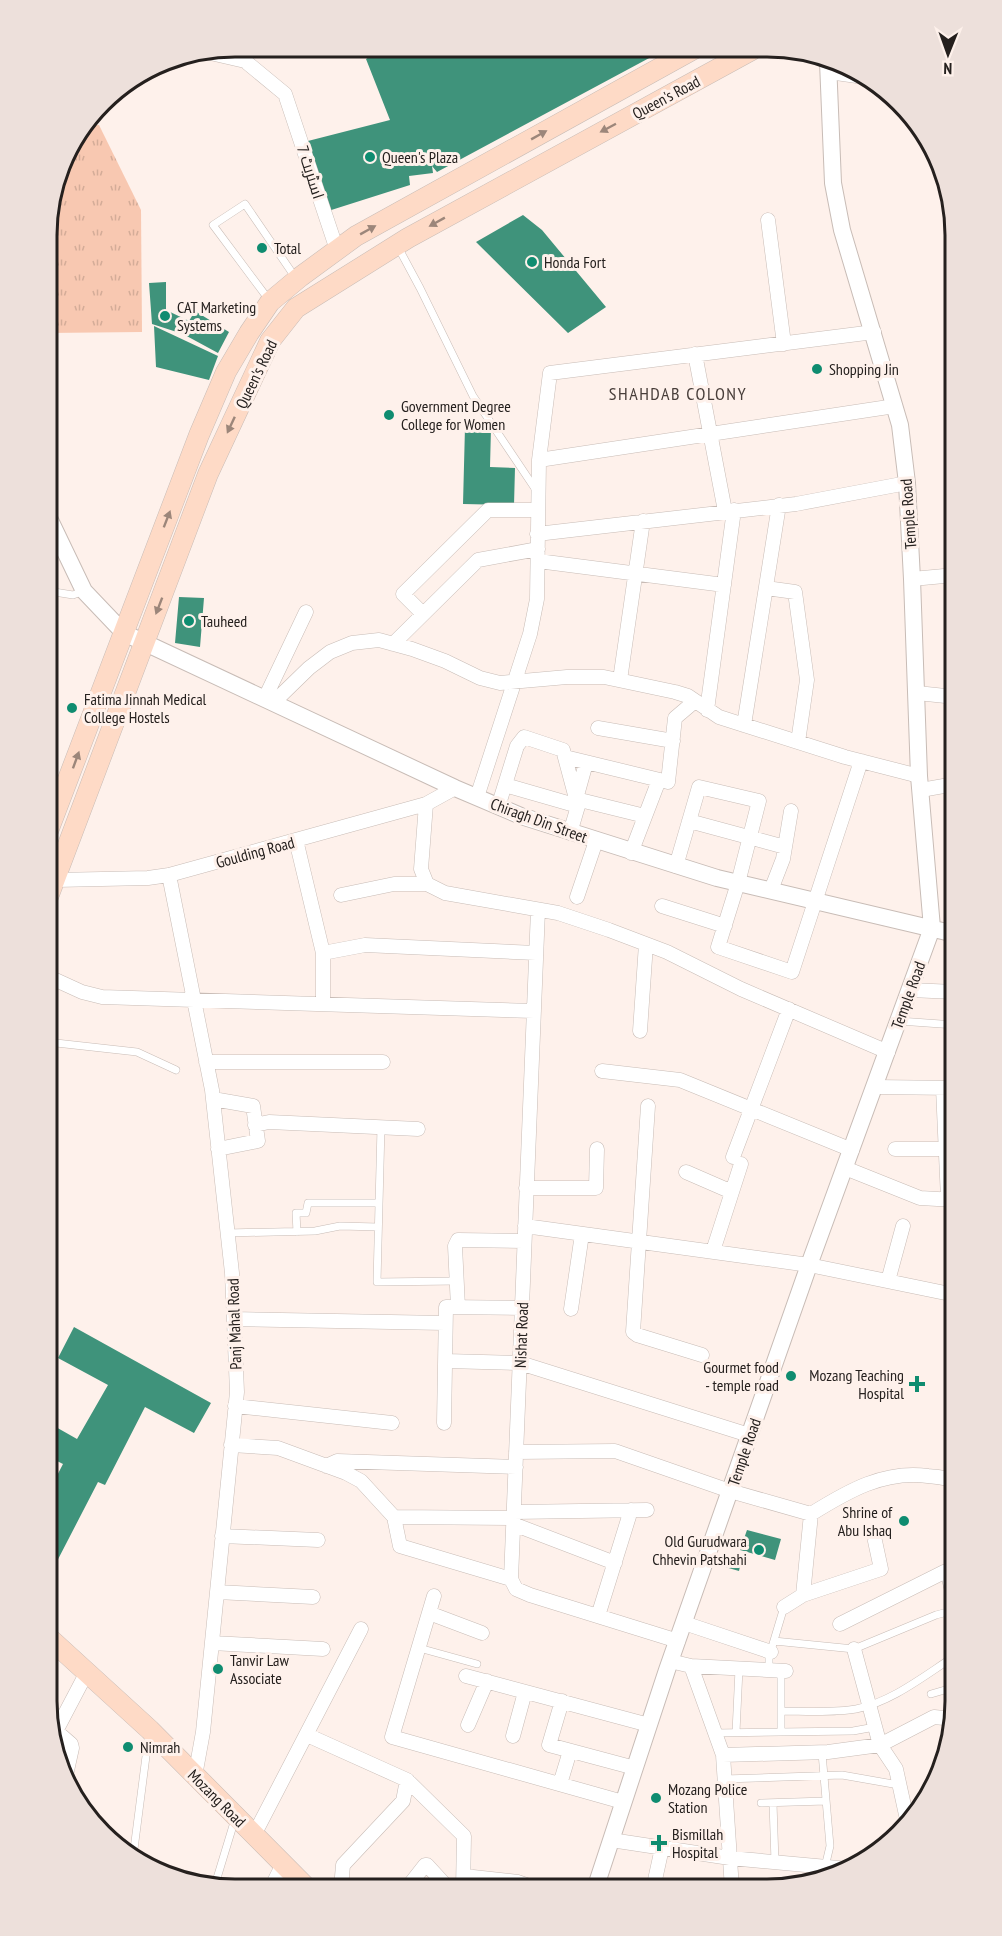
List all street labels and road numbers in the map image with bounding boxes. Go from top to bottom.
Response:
street label: Queen's Road [629,71,703,123]
street label: اسٹریٹ 7 [293,143,329,201]
street label: Queen's Road [231,336,281,412]
street label: Temple Road [896,478,920,550]
street label: Chiragh Din Street [488,793,591,847]
street label: Goulding Road [214,832,297,872]
street label: Temple Road [887,958,929,1032]
street label: Panj Mahal Road [222,1278,246,1370]
street label: Nishat Road [510,1302,532,1368]
street label: Temple Road [723,1415,765,1489]
street label: Mozang Road [184,1765,250,1831]

